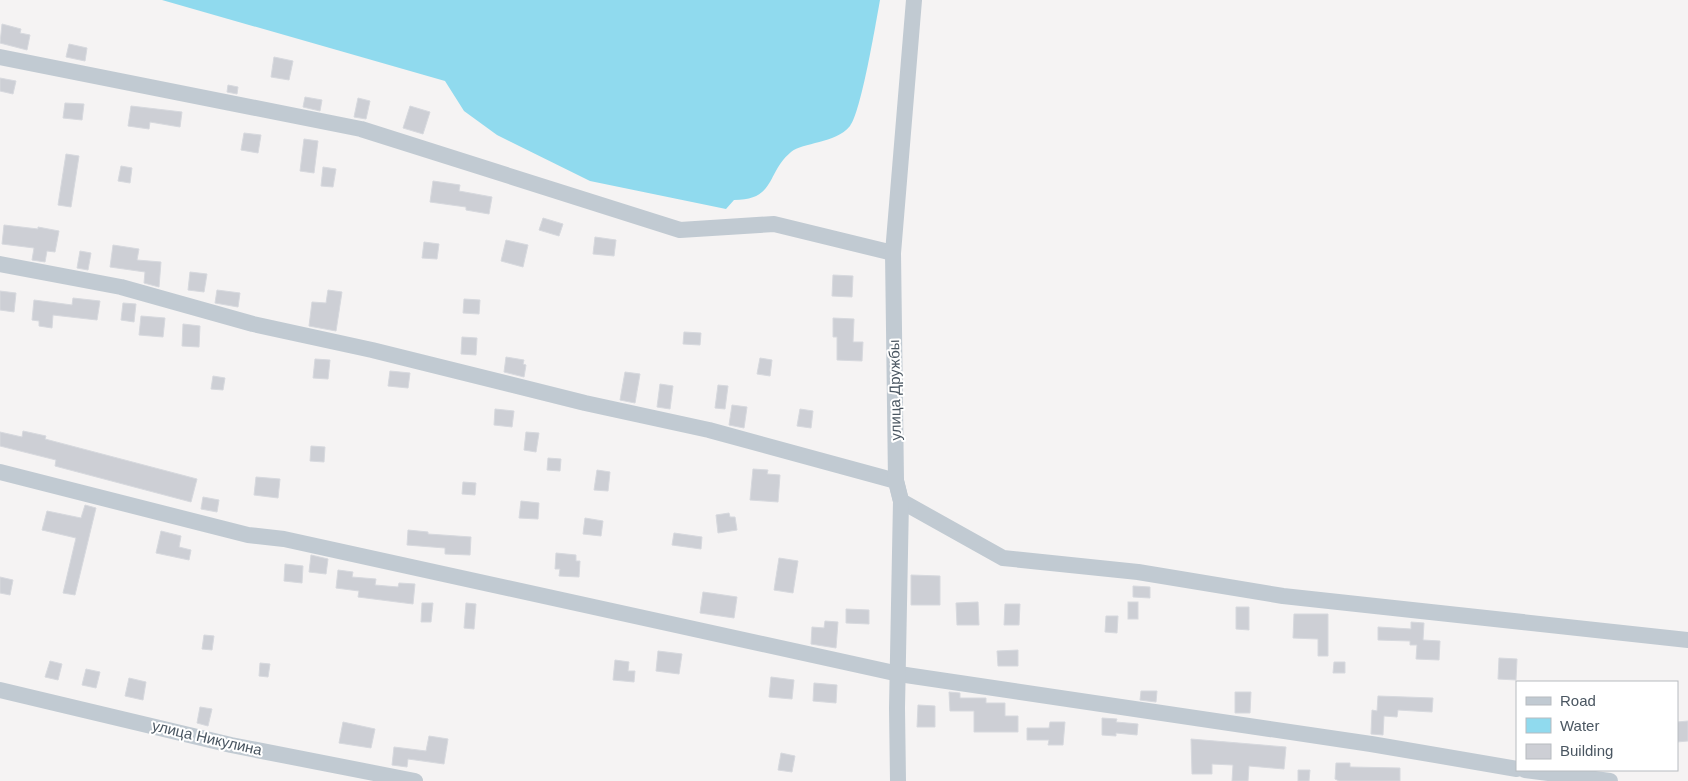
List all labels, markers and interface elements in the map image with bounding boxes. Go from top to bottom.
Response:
street label: улица Дружбы [885,339,904,441]
legend [1516,681,1678,771]
text: Road [1560,692,1596,709]
street label: улица Никулина [150,717,264,759]
text: Water [1560,717,1599,734]
text: Building [1560,742,1613,759]

